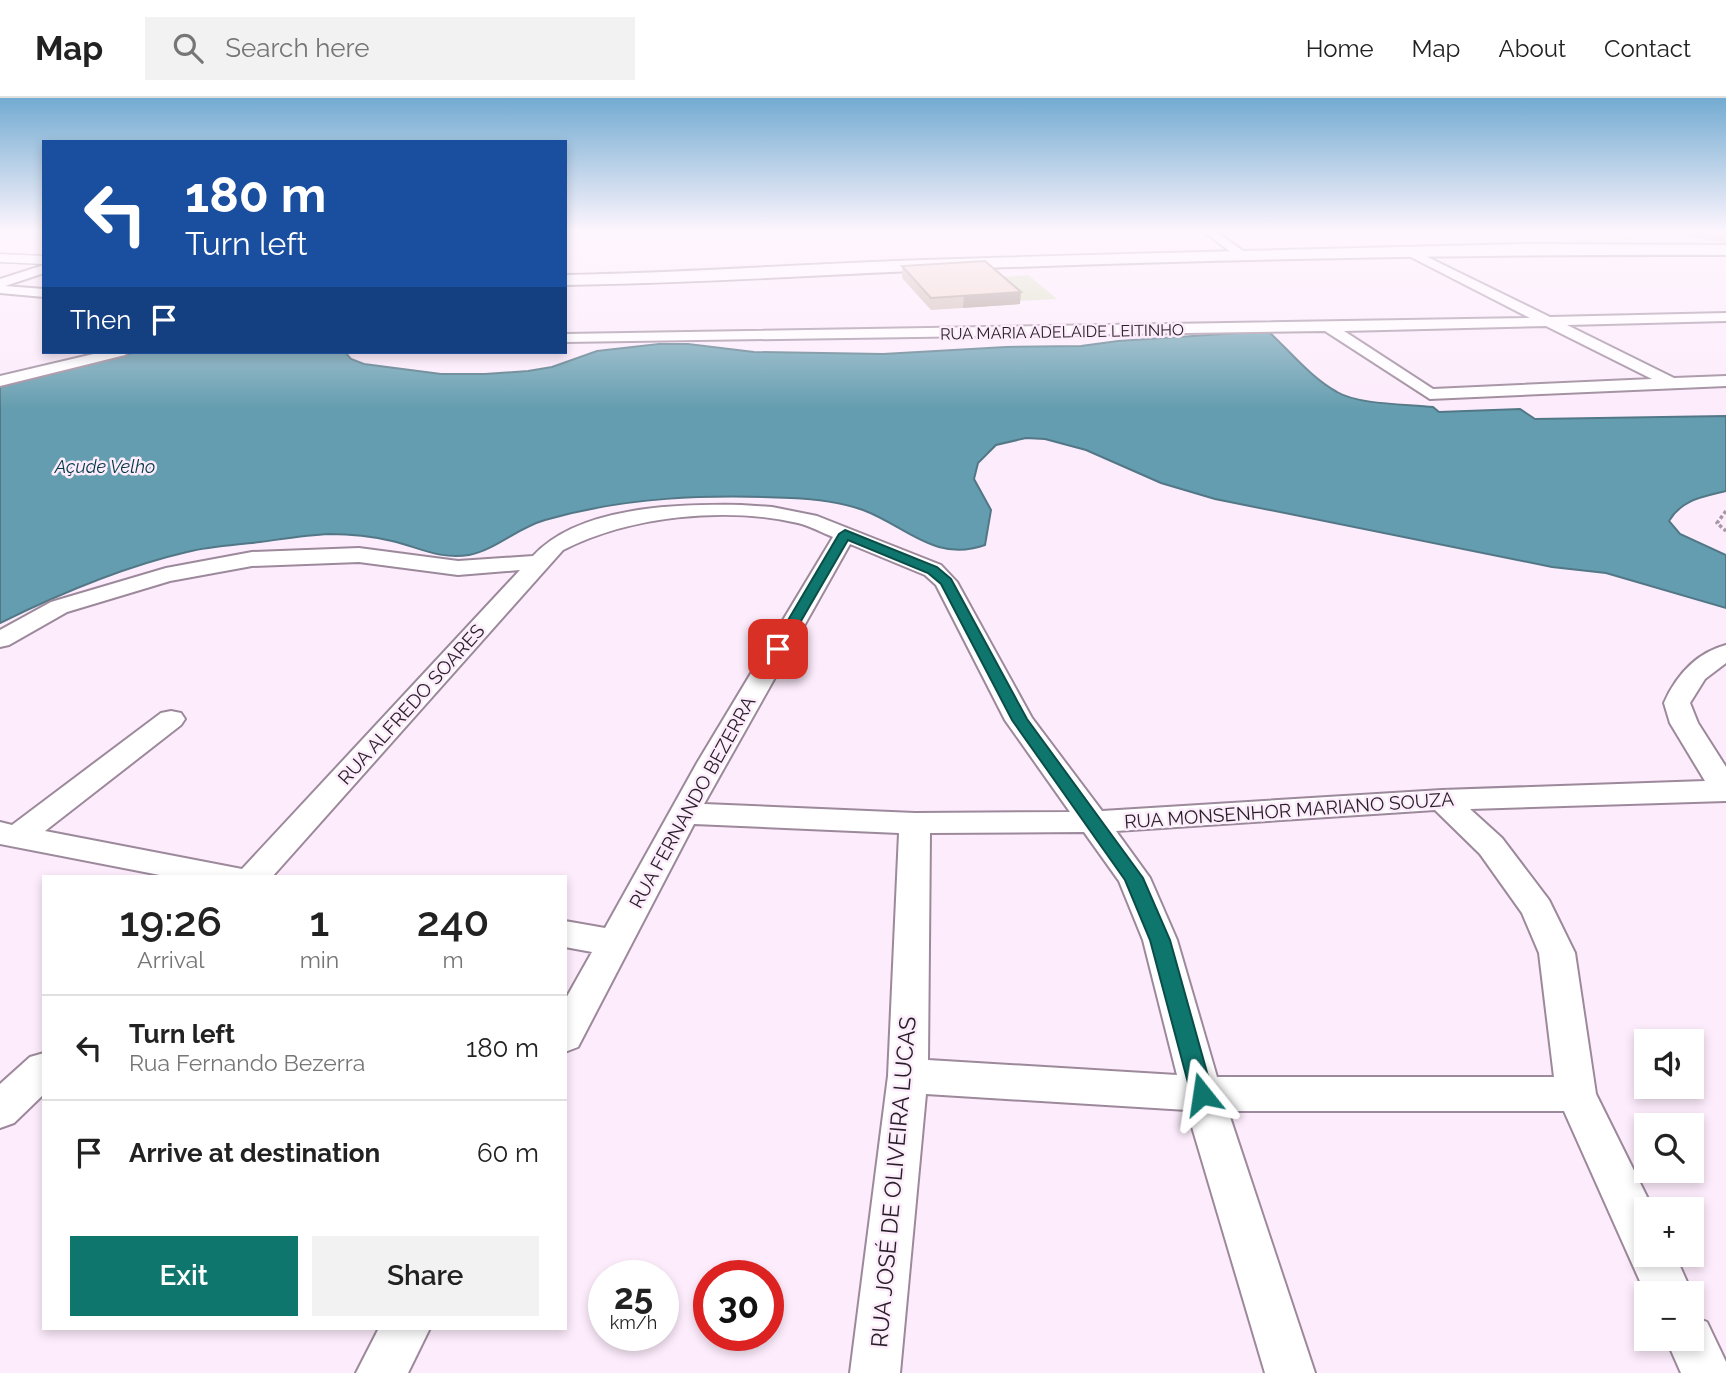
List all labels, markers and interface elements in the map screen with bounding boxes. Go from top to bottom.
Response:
search box [145,17,635,80]
text: Map [35,29,103,68]
icon: search [169,29,207,67]
text: Search here [225,33,370,63]
text: Home [1306,34,1374,63]
text: Map [1412,34,1460,63]
text: About [1498,34,1566,63]
text: Contact [1604,34,1691,63]
text: 180 m [185,166,326,223]
icon: left [70,168,161,259]
text: Turn left [185,225,307,262]
icon: arrive [145,301,183,339]
text: Then [70,305,131,335]
street label: RUA MARIA ADELAIDE LEITINHO [940,320,1184,344]
water label: Açude Velho [54,456,155,477]
street label: RUA ALFREDO SOARES [333,619,489,789]
pin [748,619,808,679]
icon: arrive [759,630,797,668]
street label: RUA FERNANDO BEZERRA [625,692,760,912]
street label: RUA MONSENHOR MARIANO SOUZA [1123,787,1455,832]
text: 19:26 [120,897,222,946]
text: 1 [310,897,329,946]
text: 240 [417,897,489,946]
text: Arrival [137,946,205,973]
text: min [300,946,339,973]
text: m [443,946,464,973]
street label: RUA JOSÉ DE OLIVEIRA LUCAS [865,1015,921,1349]
text: Turn left [129,1019,235,1049]
icon: left [70,1029,108,1067]
map controls [1634,1029,1704,1351]
button: sound [1634,1029,1704,1099]
text: 180 m [466,1033,539,1063]
text: Rua Fernando Bezerra [129,1049,365,1076]
position arrow [1165,1057,1239,1131]
button: search [1634,1113,1704,1183]
icon: arrive [70,1134,108,1172]
text: Arrive at destination [129,1138,380,1168]
text: 60 m [477,1138,539,1168]
button: + [1634,1197,1704,1267]
button: Exit [70,1236,298,1316]
button: Share [312,1236,539,1316]
speed limit sign: 30 [693,1260,784,1351]
text: 25 [614,1276,653,1317]
button: − [1634,1281,1704,1351]
text: km/h [610,1312,657,1333]

